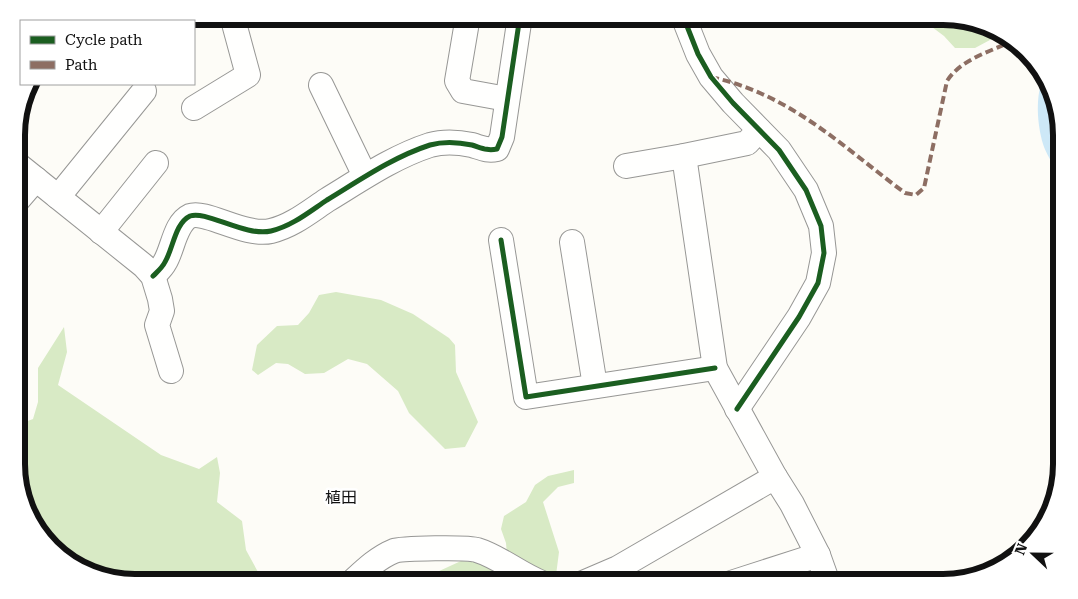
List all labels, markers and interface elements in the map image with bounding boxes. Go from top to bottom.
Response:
legend [20,20,195,85]
text: Cycle path [65,31,143,49]
text: Path [65,56,98,74]
district label: 植田 [325,488,357,507]
north arrow [1008,529,1058,579]
text: N [1012,541,1030,557]

